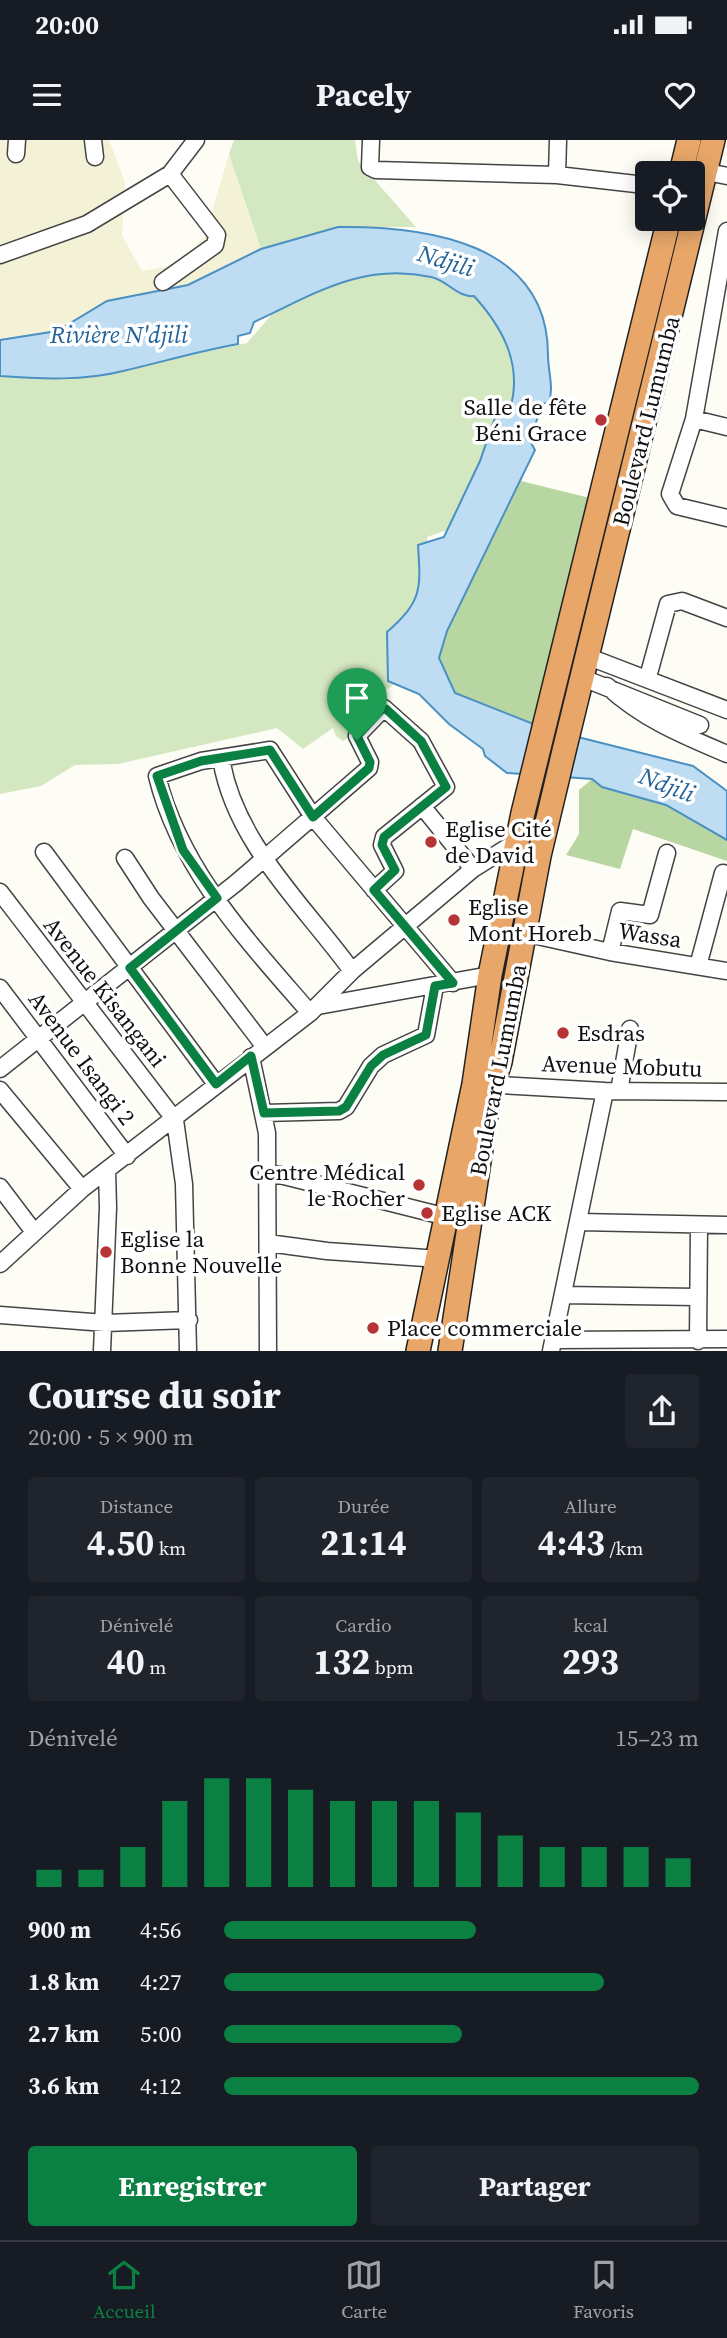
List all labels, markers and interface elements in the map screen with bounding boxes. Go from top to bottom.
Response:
text: 20:00 [35,7,99,43]
text: Pacely [316,73,411,117]
icon: menu [28,76,66,114]
icon: heart [661,76,699,114]
map controls [635,161,705,231]
button: locate [635,161,705,231]
water label: Ndjili [413,236,479,285]
street label: Boulevard Lumumba [604,312,688,529]
water label: Rivière N'djili [49,318,189,351]
place label: Salle de fête Béni Grace [464,391,587,449]
marker: Salle de fête Béni Grace [593,412,609,428]
pin [327,668,387,740]
icon: arrive [338,679,376,717]
water label: Ndjili [634,759,700,810]
place label: Eglise Cité de David [445,813,552,871]
marker: Eglise Cité de David [423,834,439,850]
place label: Eglise Mont Horeb [468,891,592,949]
street label: Avenue Kisangani [36,910,174,1074]
marker: Eglise Mont Horeb [446,912,462,928]
street label: Wassa [616,914,684,956]
street label: Boulevard Lumumba [462,961,534,1179]
street label: Avenue Isangi 2 [21,984,143,1132]
place label: Esdras [577,1017,645,1049]
marker: Esdras [555,1025,571,1041]
street label: Avenue Mobutu [541,1047,703,1085]
place label: Centre Médical le Rocher [249,1156,405,1214]
marker: Centre Médical le Rocher [411,1177,427,1193]
place label: Eglise ACK [441,1197,552,1229]
marker: Eglise ACK [419,1205,435,1221]
place label: Eglise la Bonne Nouvelle [120,1223,282,1281]
marker: Eglise la Bonne Nouvelle [98,1244,114,1260]
place label: Place commerciale [387,1312,582,1344]
marker: Place commerciale [365,1320,381,1336]
text: Course du soir [28,1369,281,1421]
button: share [625,1374,699,1448]
text: 20:00 · 5 × 900 m [28,1421,194,1453]
text: Distance [100,1493,173,1519]
text: Durée [338,1493,389,1519]
text: Allure [564,1493,617,1519]
text: 4.50 [87,1519,154,1567]
text: 21:14 [320,1519,407,1567]
text: 4:43 [538,1519,605,1567]
text: km [154,1535,186,1561]
text: /km [605,1535,643,1561]
text: Dénivelé [99,1612,174,1638]
text: Cardio [335,1612,392,1638]
text: kcal [573,1612,608,1638]
text: 40 [107,1638,145,1686]
text: 132 [313,1638,370,1686]
text: 293 [562,1638,619,1686]
text: m [145,1654,166,1680]
text: bpm [370,1654,414,1680]
text: Dénivelé [28,1722,118,1754]
text: 15–23 m [615,1722,699,1754]
text: 900 m [28,1914,91,1946]
text: 4:56 [140,1914,181,1946]
text: 1.8 km [28,1966,99,1998]
text: 4:27 [140,1966,181,1998]
text: 2.7 km [28,2018,99,2050]
text: 5:00 [140,2018,181,2050]
text: 3.6 km [28,2070,99,2102]
text: 4:12 [140,2070,181,2102]
button: Enregistrer [28,2146,357,2226]
button: Partager [371,2146,699,2226]
tab: Accueil [93,2256,156,2324]
tab: Carte [341,2256,387,2324]
tab: Favoris [573,2256,634,2324]

